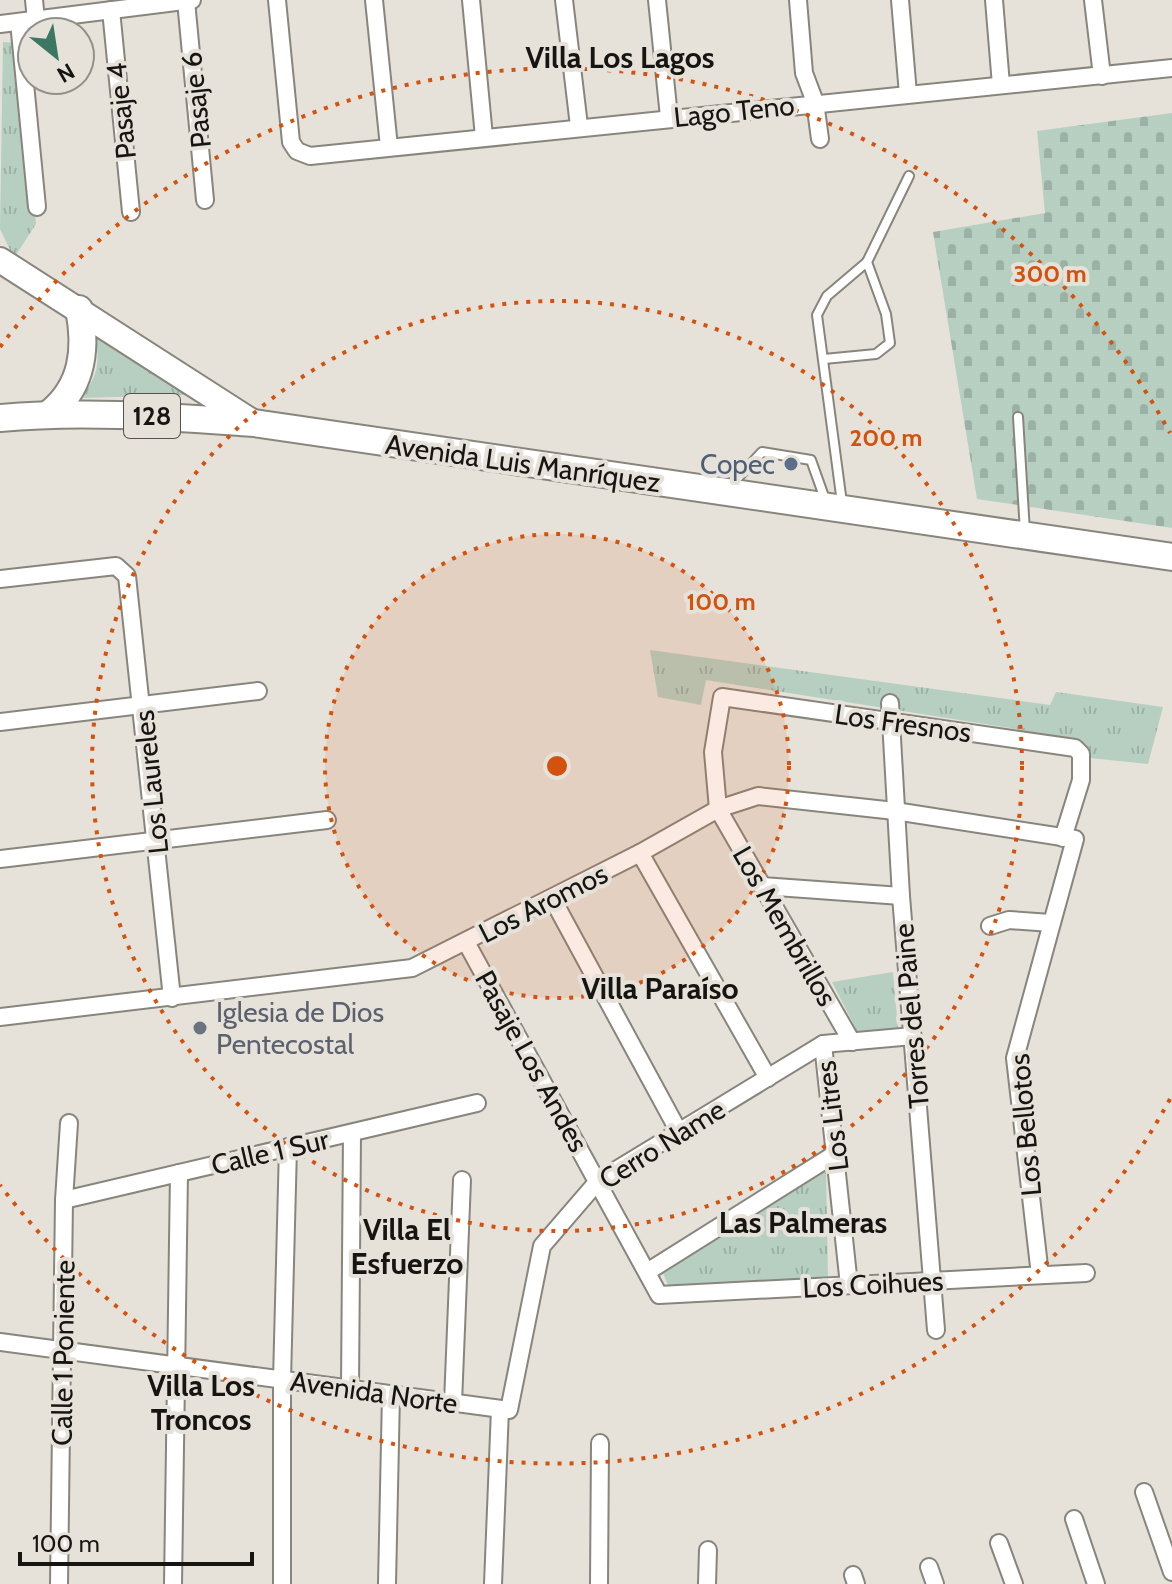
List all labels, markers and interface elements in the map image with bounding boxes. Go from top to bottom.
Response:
north arrow [16,16,96,96]
district label: Villa Los Lagos [525,39,715,76]
street label: Pasaje 6 [174,50,218,150]
text: N [52,57,79,88]
street label: Pasaje 4 [99,61,143,161]
street label: Lago Teno [672,88,796,134]
text: 300 m [1013,259,1087,288]
road number: 128 [124,394,180,438]
text: 200 m [850,423,922,452]
street label: Avenida Luis Manríquez [383,427,663,499]
place label: Copec [700,447,775,481]
marker: Copec [782,455,800,473]
text: 100 m [686,587,756,616]
street label: Los Fresnos [833,697,973,749]
street label: Los Laureles [127,708,175,856]
centre of rings [543,752,571,780]
street label: Los Membrillos [726,840,844,1012]
street label: Los Aromos [473,856,613,950]
street label: Torres del Paine [886,922,936,1110]
street label: Pasaje Los Andes [468,964,596,1158]
district label: Villa Paraíso [581,970,739,1007]
place label: Iglesia de Dios Pentecostal [216,995,384,1061]
marker: Iglesia de Dios Pentecostal [191,1019,209,1037]
street label: Los Bellotos [1002,1052,1048,1198]
street label: Los Litres [808,1059,856,1173]
street label: Cerro Name [593,1092,731,1196]
street label: Calle 1 Sur [208,1122,332,1182]
district label: Las Palmeras [719,1204,887,1241]
district label: Villa El Esfuerzo [351,1211,463,1282]
street label: Calle 1 Poniente [44,1260,82,1446]
street label: Los Coihues [802,1263,944,1305]
street label: Avenida Norte [288,1363,460,1421]
district label: Villa Los Troncos [147,1367,255,1438]
scale bar [20,1516,252,1566]
text: 100 m [32,1529,100,1558]

